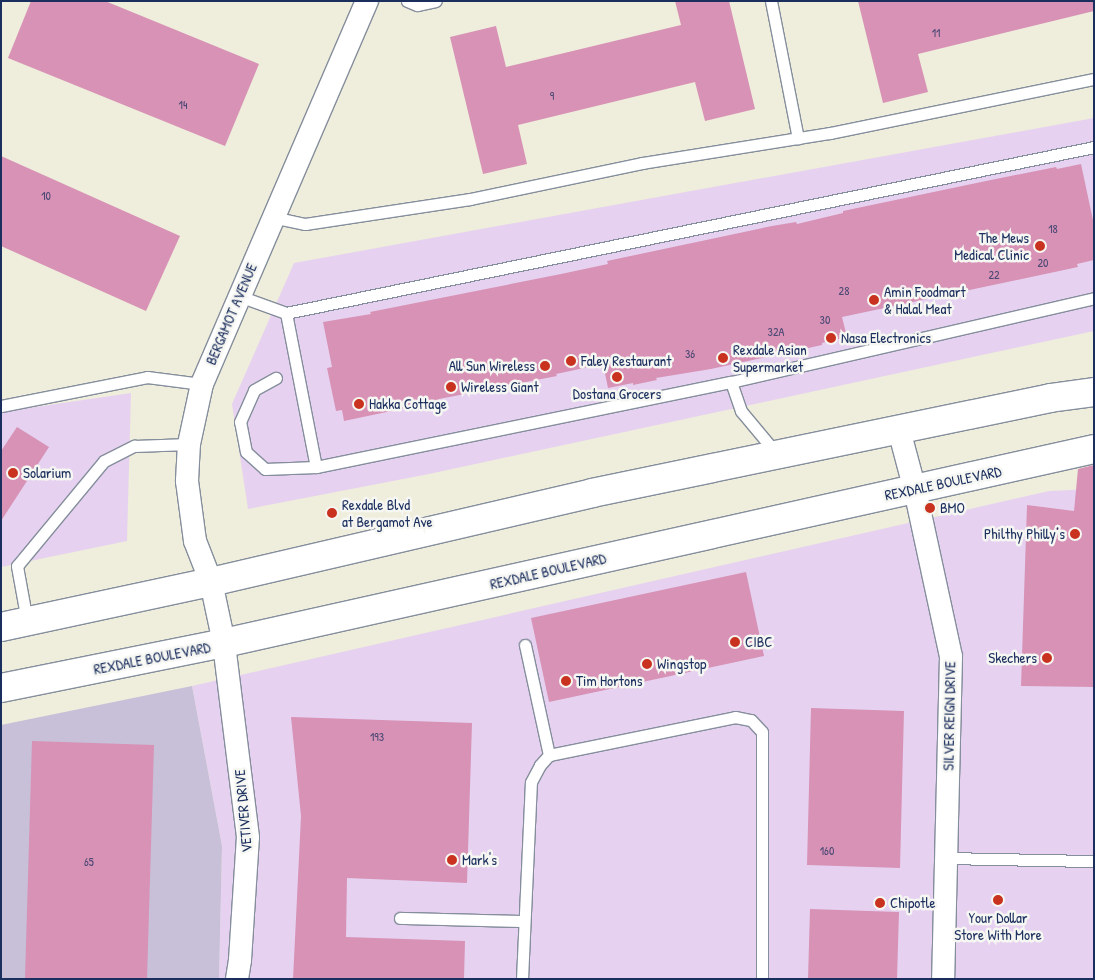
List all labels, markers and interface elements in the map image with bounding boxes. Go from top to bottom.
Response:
house number: 11 [932,26,940,40]
house number: 9 [550,89,554,103]
house number: 14 [179,98,187,112]
house number: 10 [41,189,51,203]
house number: 18 [1048,222,1058,236]
place label: The Mews Medical Clinic [954,228,1029,263]
marker: The Mews Medical Clinic [1033,239,1047,253]
house number: 20 [1038,256,1048,270]
street label: BERGAMOT AVENUE [202,261,260,367]
house number: 22 [988,268,1000,282]
place label: Amin Foodmart & Halal Meat [884,282,966,317]
house number: 28 [839,284,849,298]
marker: Amin Foodmart & Halal Meat [868,294,880,306]
house number: 30 [820,313,830,327]
house number: 32A [768,325,784,339]
place label: Nasa Electronics [841,329,931,347]
marker: Nasa Electronics [825,332,837,344]
place label: Rexdale Asian Supermarket [733,340,807,375]
house number: 36 [685,347,695,361]
place label: Faley Restaurant [581,352,671,370]
marker: Rexdale Asian Supermarket [717,352,729,364]
marker: Faley Restaurant [565,355,577,367]
place label: All Sun Wireless [449,357,535,375]
marker: All Sun Wireless [539,360,551,372]
marker: Dostana Grocers [611,371,623,383]
place label: Wireless Giant [461,378,539,396]
marker: Wireless Giant [445,381,457,393]
place label: Dostana Grocers [573,385,661,403]
place label: Hakka Cottage [369,395,447,413]
marker: Hakka Cottage [353,398,365,410]
street label: REXDALE BOULEVARD [883,462,1003,504]
place label: Solarium [23,464,71,482]
marker: Solarium [7,467,19,479]
place label: Rexdale Blvd at Bergamot Ave [342,495,433,530]
place label: BMO [940,499,965,517]
marker: BMO [924,502,936,514]
marker: Rexdale Blvd at Bergamot Ave [326,507,338,519]
place label: Philthy Philly’s [984,525,1065,543]
marker: Philthy Philly’s [1069,528,1081,540]
street label: REXDALE BOULEVARD [488,549,608,593]
place label: CIBC [745,633,773,651]
marker: CIBC [729,636,741,648]
street label: REXDALE BOULEVARD [92,638,212,678]
place label: Skechers [988,649,1037,667]
marker: Skechers [1041,652,1053,664]
place label: Wingstop [657,655,706,673]
marker: Wingstop [641,658,653,670]
street label: SILVER REIGN DRIVE [939,661,959,771]
place label: Tim Hortons [576,672,643,690]
marker: Tim Hortons [560,675,572,687]
house number: 193 [370,730,384,744]
street label: VETIVER DRIVE [230,769,256,853]
house number: 160 [820,844,834,858]
place label: Mark's [462,851,497,869]
marker: Mark's [446,854,458,866]
house number: 65 [84,855,94,869]
place label: Chipotle [890,894,935,912]
marker: Your Dollar Store With More [992,894,1004,906]
marker: Chipotle [874,897,886,909]
place label: Your Dollar Store With More [954,908,1042,943]

